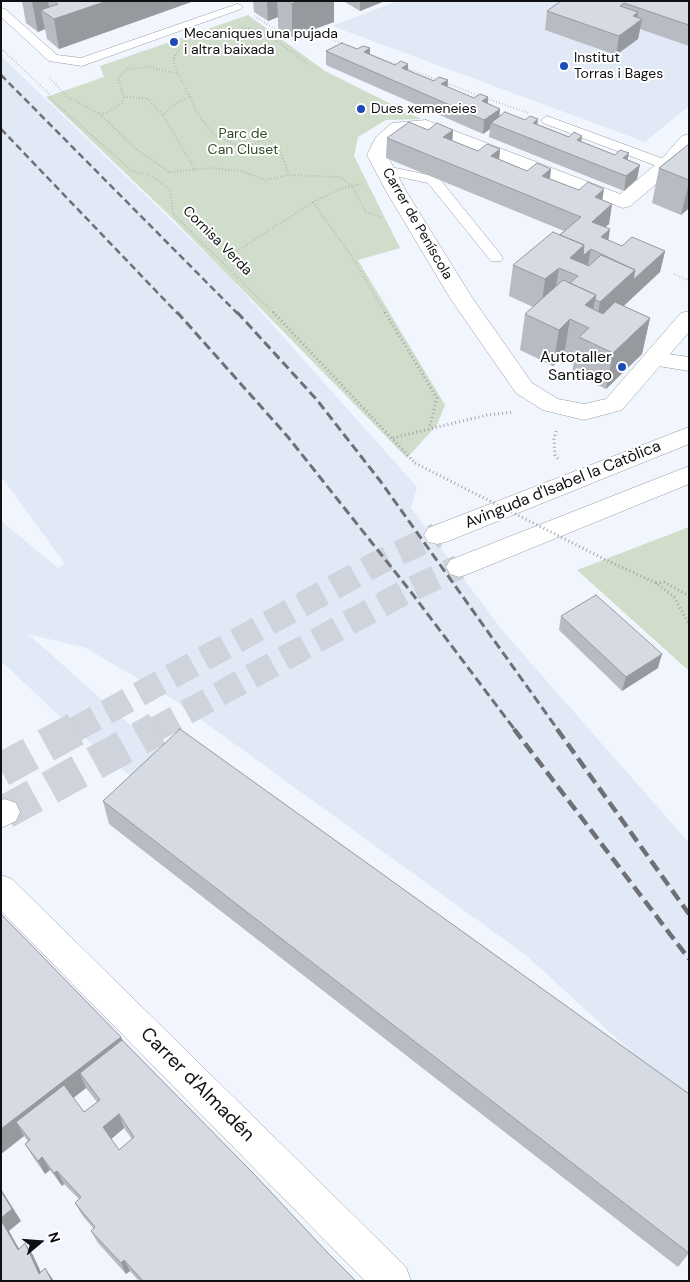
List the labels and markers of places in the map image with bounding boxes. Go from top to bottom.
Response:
place label: Mecaniques una pujada i altra baixada [184,26,338,58]
marker: Mecaniques una pujada i altra baixada [168,36,180,48]
place label: Institut Torras i Bages [574,50,663,82]
marker: Institut Torras i Bages [558,60,570,72]
place label: Dues xemeneies [371,101,477,117]
marker: Dues xemeneies [355,103,367,115]
place label: Autotaller Santiago [540,348,612,386]
marker: Autotaller Santiago [616,361,628,373]

